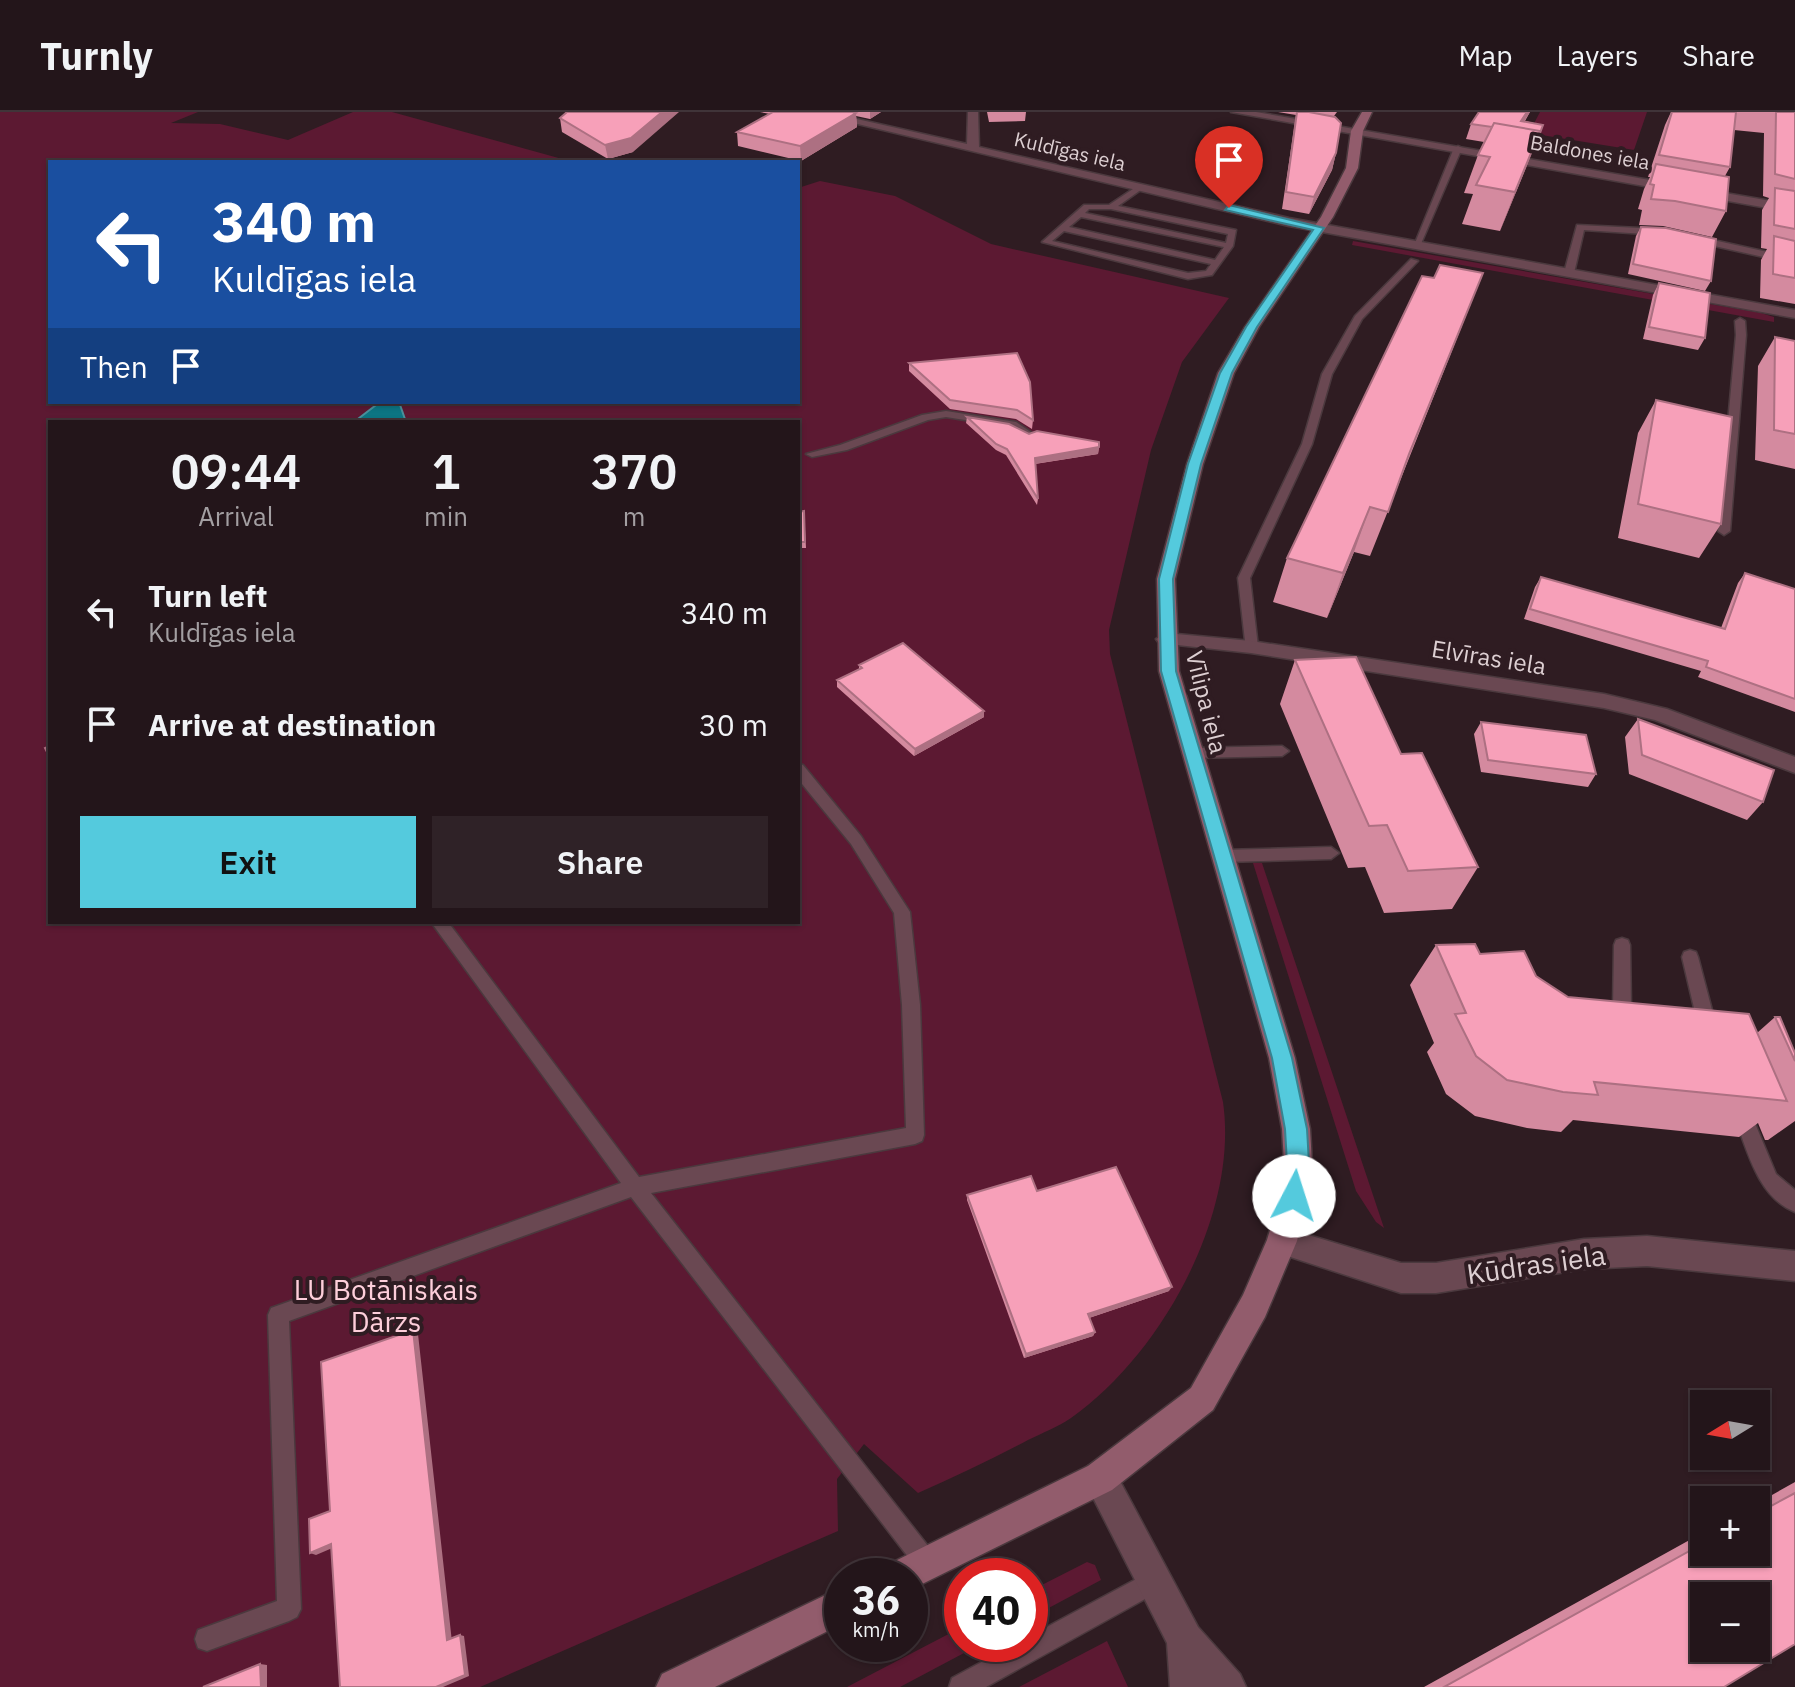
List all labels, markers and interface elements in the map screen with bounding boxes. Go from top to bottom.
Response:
text: Turnly [40,31,153,80]
text: Map [1458,37,1512,74]
text: Layers [1556,37,1638,74]
text: Share [1682,37,1755,74]
street label: Kuldīgas iela [1012,125,1129,177]
pin [1195,126,1263,208]
street label: Baldones iela [1528,128,1652,176]
icon: arrive [1207,138,1251,182]
text: 340 m [212,185,376,257]
icon: left [80,192,184,296]
text: Kuldīgas iela [212,255,417,302]
icon: arrive [164,344,208,388]
text: Then [80,347,148,386]
text: 09:44 [171,440,301,502]
text: 1 [432,440,460,502]
text: 370 [591,440,677,502]
text: Arrival [198,499,274,533]
text: min [424,499,468,533]
text: m [623,499,645,533]
text: Turn left [148,576,267,615]
icon: left [80,590,124,634]
text: 340 m [681,593,768,632]
text: Kuldīgas iela [148,615,296,649]
street label: Elvīras iela [1429,632,1549,682]
street label: Vīlipa iela [1179,647,1235,757]
icon: arrive [80,702,124,746]
text: Arrive at destination [148,705,436,744]
text: 30 m [699,705,768,744]
button: Exit [80,816,416,908]
button: Share [432,816,768,908]
position arrow [1252,1154,1336,1238]
street label: Kūdras iela [1464,1236,1608,1292]
park label: LU Botāniskais Dārzs [294,1271,478,1340]
north arrow [1690,1390,1770,1470]
map controls [1690,1390,1770,1662]
button: + [1690,1486,1770,1566]
speed limit sign: 40 [944,1558,1048,1662]
text: 36 [852,1574,900,1626]
button: − [1690,1582,1770,1662]
text: km/h [852,1616,900,1643]

